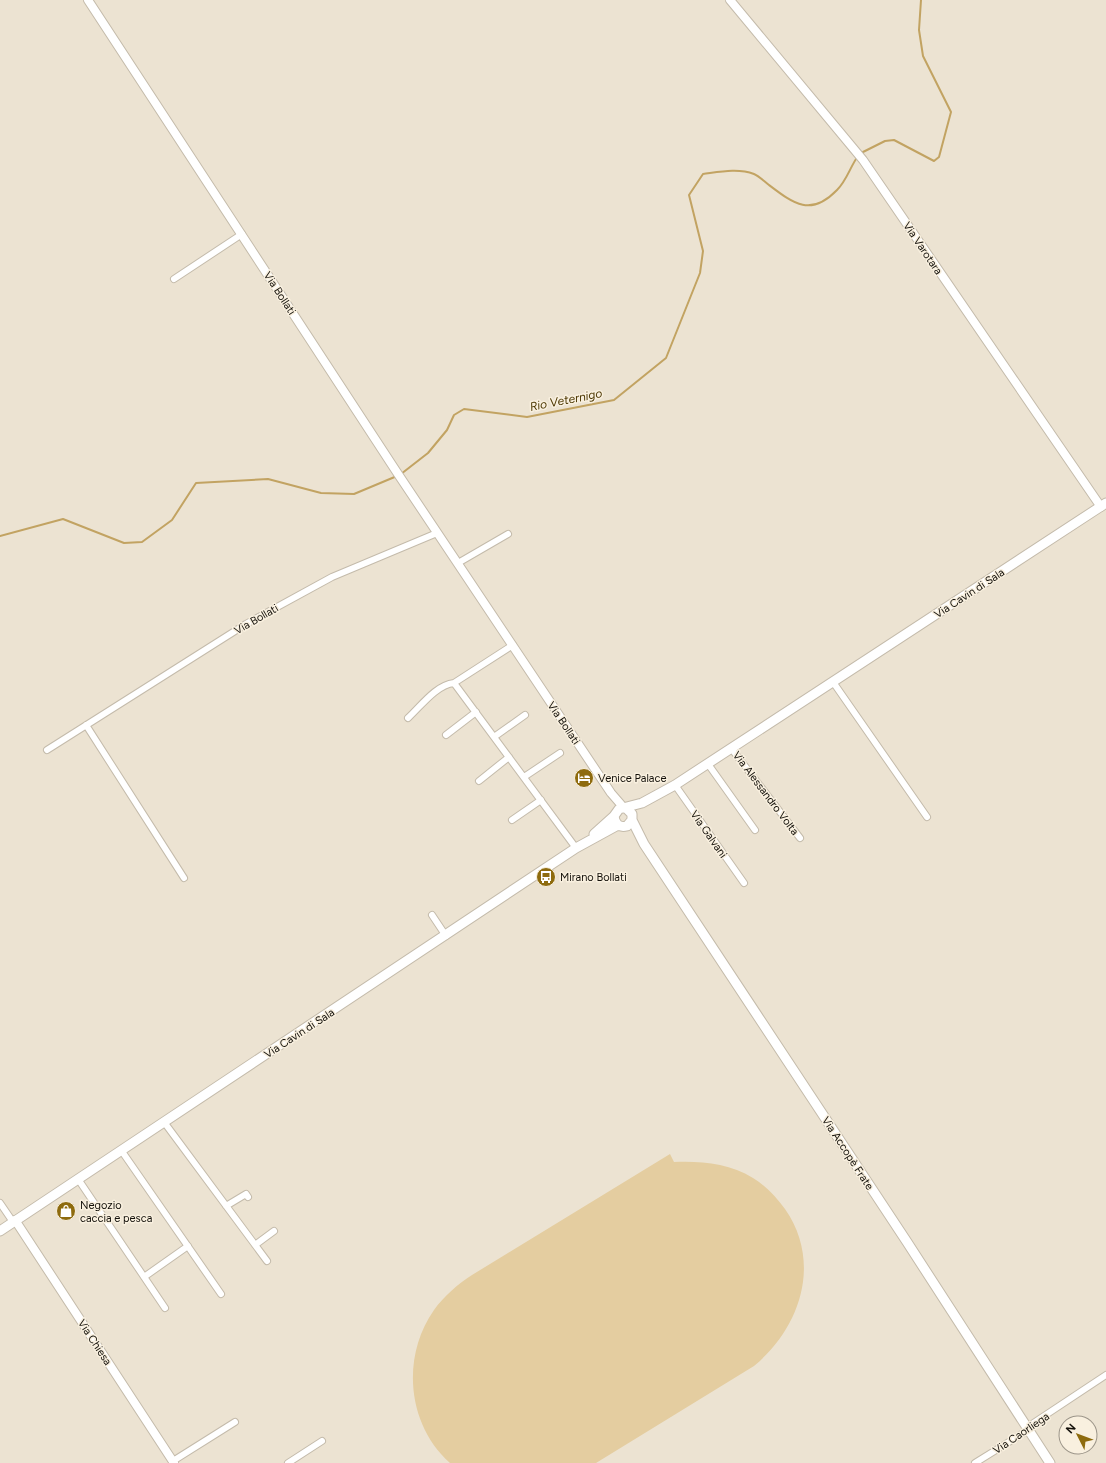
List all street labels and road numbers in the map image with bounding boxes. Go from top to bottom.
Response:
street label: Via Varotara [900,220,945,277]
street label: Via Bollati [261,269,298,317]
street label: Via Cavin di Sala [932,566,1007,621]
street label: Via Bollati [232,602,281,637]
street label: Via Bollati [545,699,583,747]
street label: Via Alessandro Volta [730,749,801,838]
street label: Via Galvani [688,808,730,860]
street label: Via Cavin di Sala [262,1006,337,1061]
street label: Via Accopè Frate [819,1114,876,1192]
street label: Via Chiesa [75,1317,114,1368]
street label: Via Caorliega [991,1410,1052,1457]

